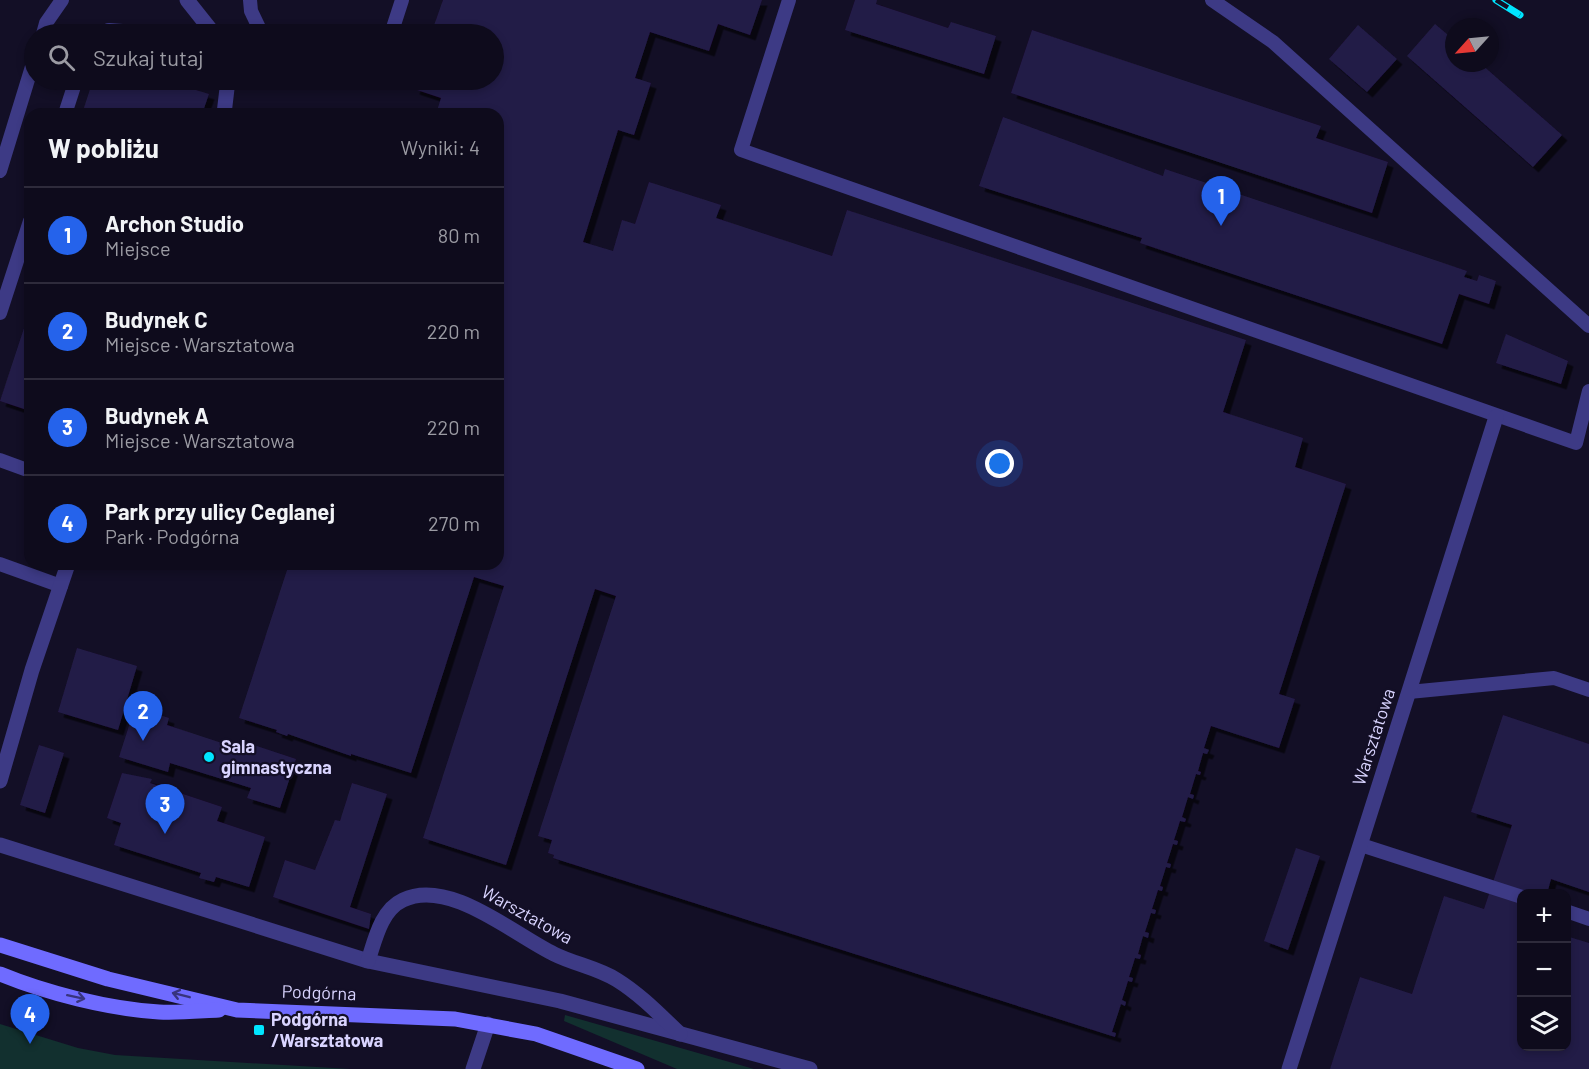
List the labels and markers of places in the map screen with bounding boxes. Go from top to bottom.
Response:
pin: 1 [1202,176,1240,226]
pin: 2 [124,692,162,741]
place label: Sala gimnastyczna [221,735,332,778]
marker: Sala gimnastyczna [202,750,216,764]
pin: 3 [146,784,184,834]
pin: 4 [10,994,50,1044]
place label: Podgórna /Warsztatowa [271,1008,383,1051]
marker: Podgórna /Warsztatowa [252,1023,266,1037]

